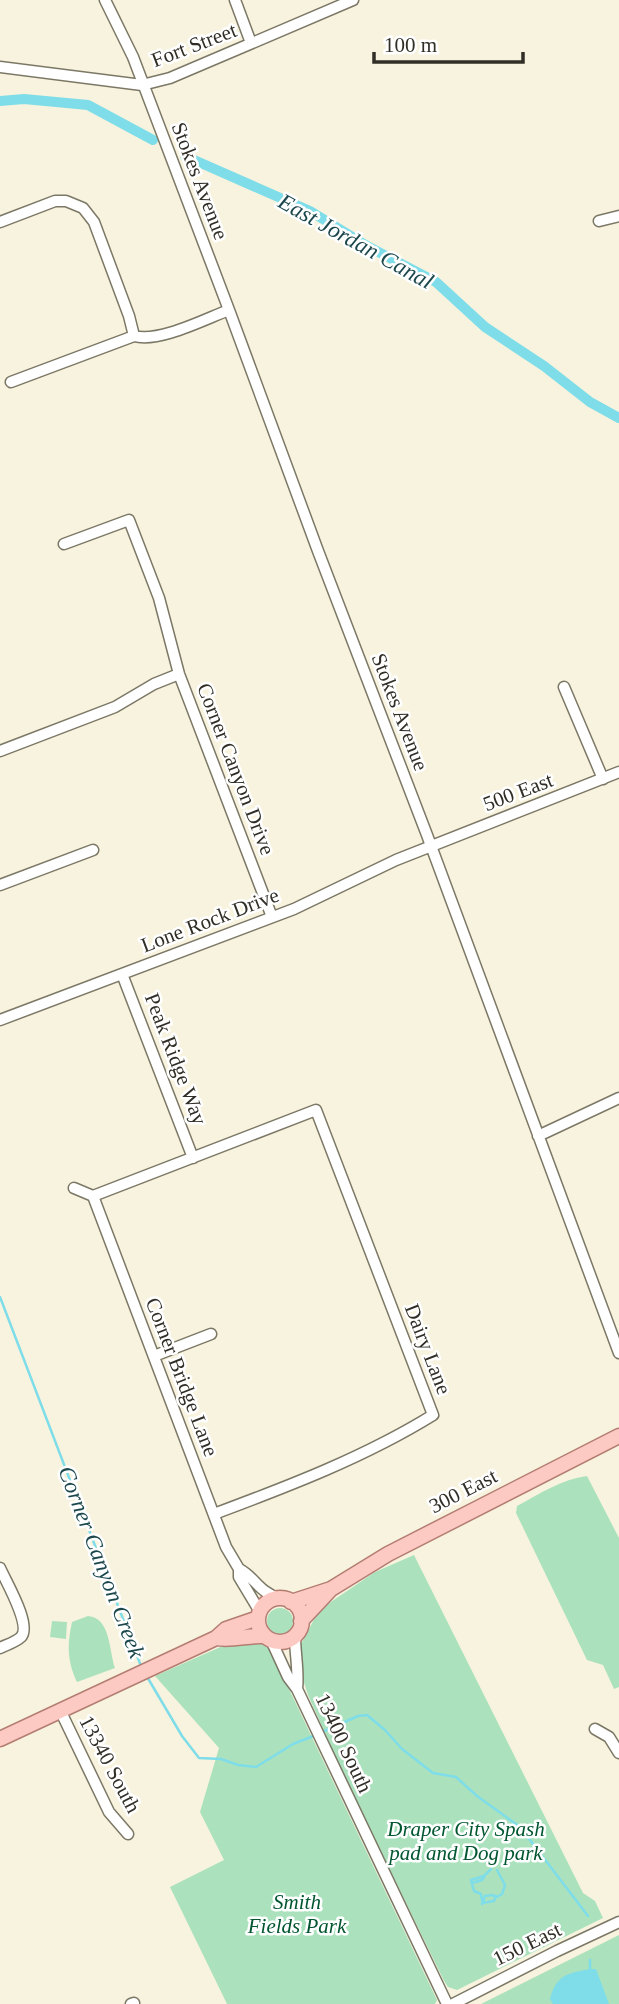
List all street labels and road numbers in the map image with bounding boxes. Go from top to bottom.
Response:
street label: Fort Street [148,18,240,72]
street label: Stokes Avenue [167,119,233,243]
street label: Stokes Avenue [367,650,433,774]
street label: Corner Canyon Drive [192,680,280,858]
street label: 500 East [480,768,556,816]
street label: Lone Rock Drive [138,883,282,957]
street label: Peak Ridge Way [140,990,212,1129]
street label: Corner Bridge Lane [141,1294,223,1460]
street label: Dairy Lane [400,1300,456,1398]
street label: 300 East [425,1464,501,1518]
street label: 13400 South [311,1690,378,1797]
street label: 13340 South [74,1711,146,1817]
street label: 150 East [489,1917,565,1971]

